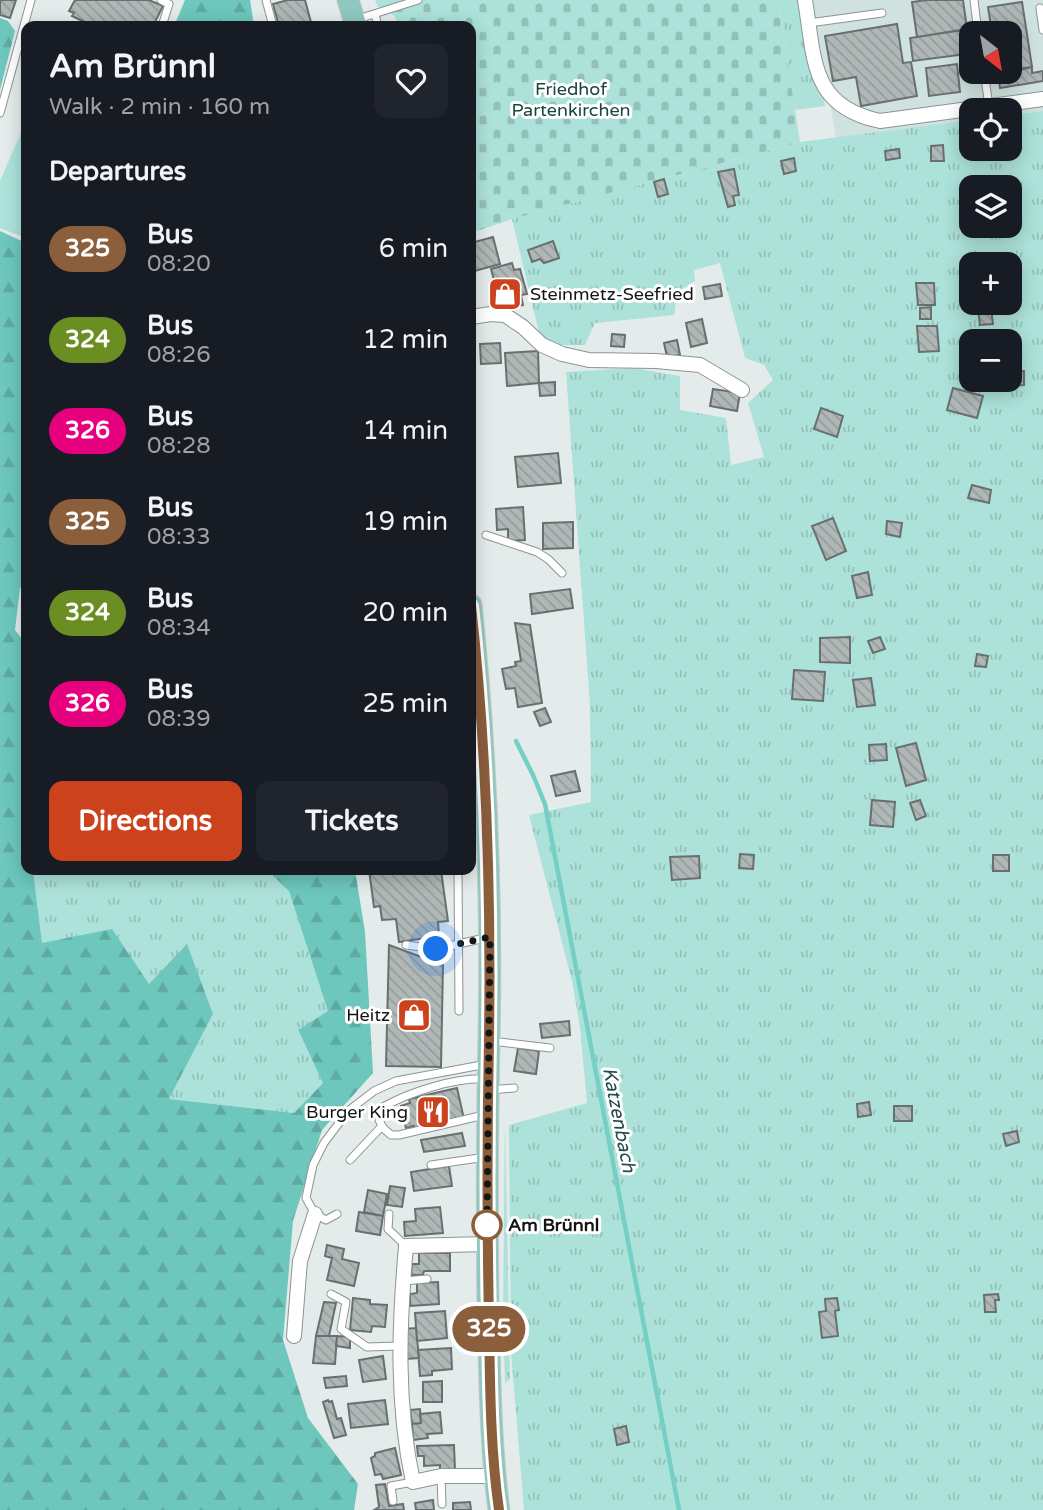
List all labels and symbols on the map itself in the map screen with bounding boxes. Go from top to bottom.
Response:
north arrow [959,21,1022,84]
park label: Friedhof Partenkirchen [511,78,631,121]
shop icon: Steinmetz-Seefried [486,275,524,313]
place label: Steinmetz-Seefried [530,283,694,305]
your location [418,931,453,966]
shop icon: Heitz [395,996,433,1034]
place label: Heitz [346,1004,390,1026]
water label: Katzenbach [598,1066,640,1175]
restaurant icon: Burger King [414,1093,452,1131]
place label: Burger King [306,1101,408,1123]
marker: Am Brünnl [472,1210,502,1240]
place label: Am Brünnl [508,1214,599,1236]
line badge: 325 [449,1306,529,1352]

